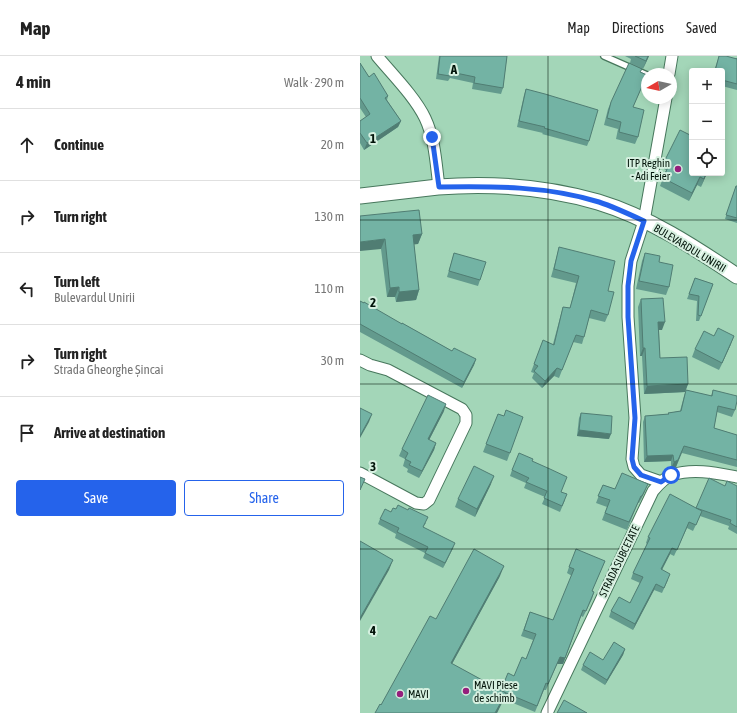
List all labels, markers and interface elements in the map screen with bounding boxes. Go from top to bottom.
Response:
text: Map [20,17,51,39]
text: Map [567,20,590,36]
text: Directions [612,20,664,36]
text: Saved [686,20,717,36]
text: A [450,62,458,77]
north arrow [641,68,677,104]
map controls [689,68,725,176]
button: + [689,68,725,104]
text: 4 min [16,72,51,92]
text: Walk · 290 m [284,75,344,90]
button: − [689,104,725,140]
route end [423,128,441,146]
text: 1 [370,131,376,146]
icon: ahead [16,134,38,156]
text: Continue [54,136,104,153]
text: 20 m [321,137,344,152]
button: locate [689,140,725,176]
place label: ITP Reghin - Adi Feier [627,157,671,182]
marker: ITP Reghin - Adi Feier [673,164,683,174]
icon: right [16,206,38,228]
text: Turn right [54,208,107,225]
text: 130 m [315,209,344,224]
street label: BULEVARDUL UNIRII [652,222,728,274]
text: Turn left [54,273,100,290]
icon: left [16,278,38,300]
text: 110 m [315,281,344,296]
text: Bulevardul Unirii [54,290,135,305]
text: 2 [370,295,376,310]
text: Turn right [54,345,107,362]
icon: right [16,350,38,372]
text: 30 m [321,353,344,368]
text: Strada Gheorghe Șincai [54,362,164,377]
icon: arrive [16,422,38,444]
text: Arrive at destination [54,424,165,441]
text: 3 [370,459,376,474]
route start [662,466,680,484]
button: Save [16,480,176,516]
button: Share [184,480,344,516]
street label: STRADA SUBCETATE [596,523,642,599]
text: 4 [369,623,376,638]
place label: MAVI Piese de schimb [474,679,518,704]
marker: MAVI Piese de schimb [461,686,471,696]
place label: MAVI [408,688,429,700]
marker: MAVI [395,689,405,699]

